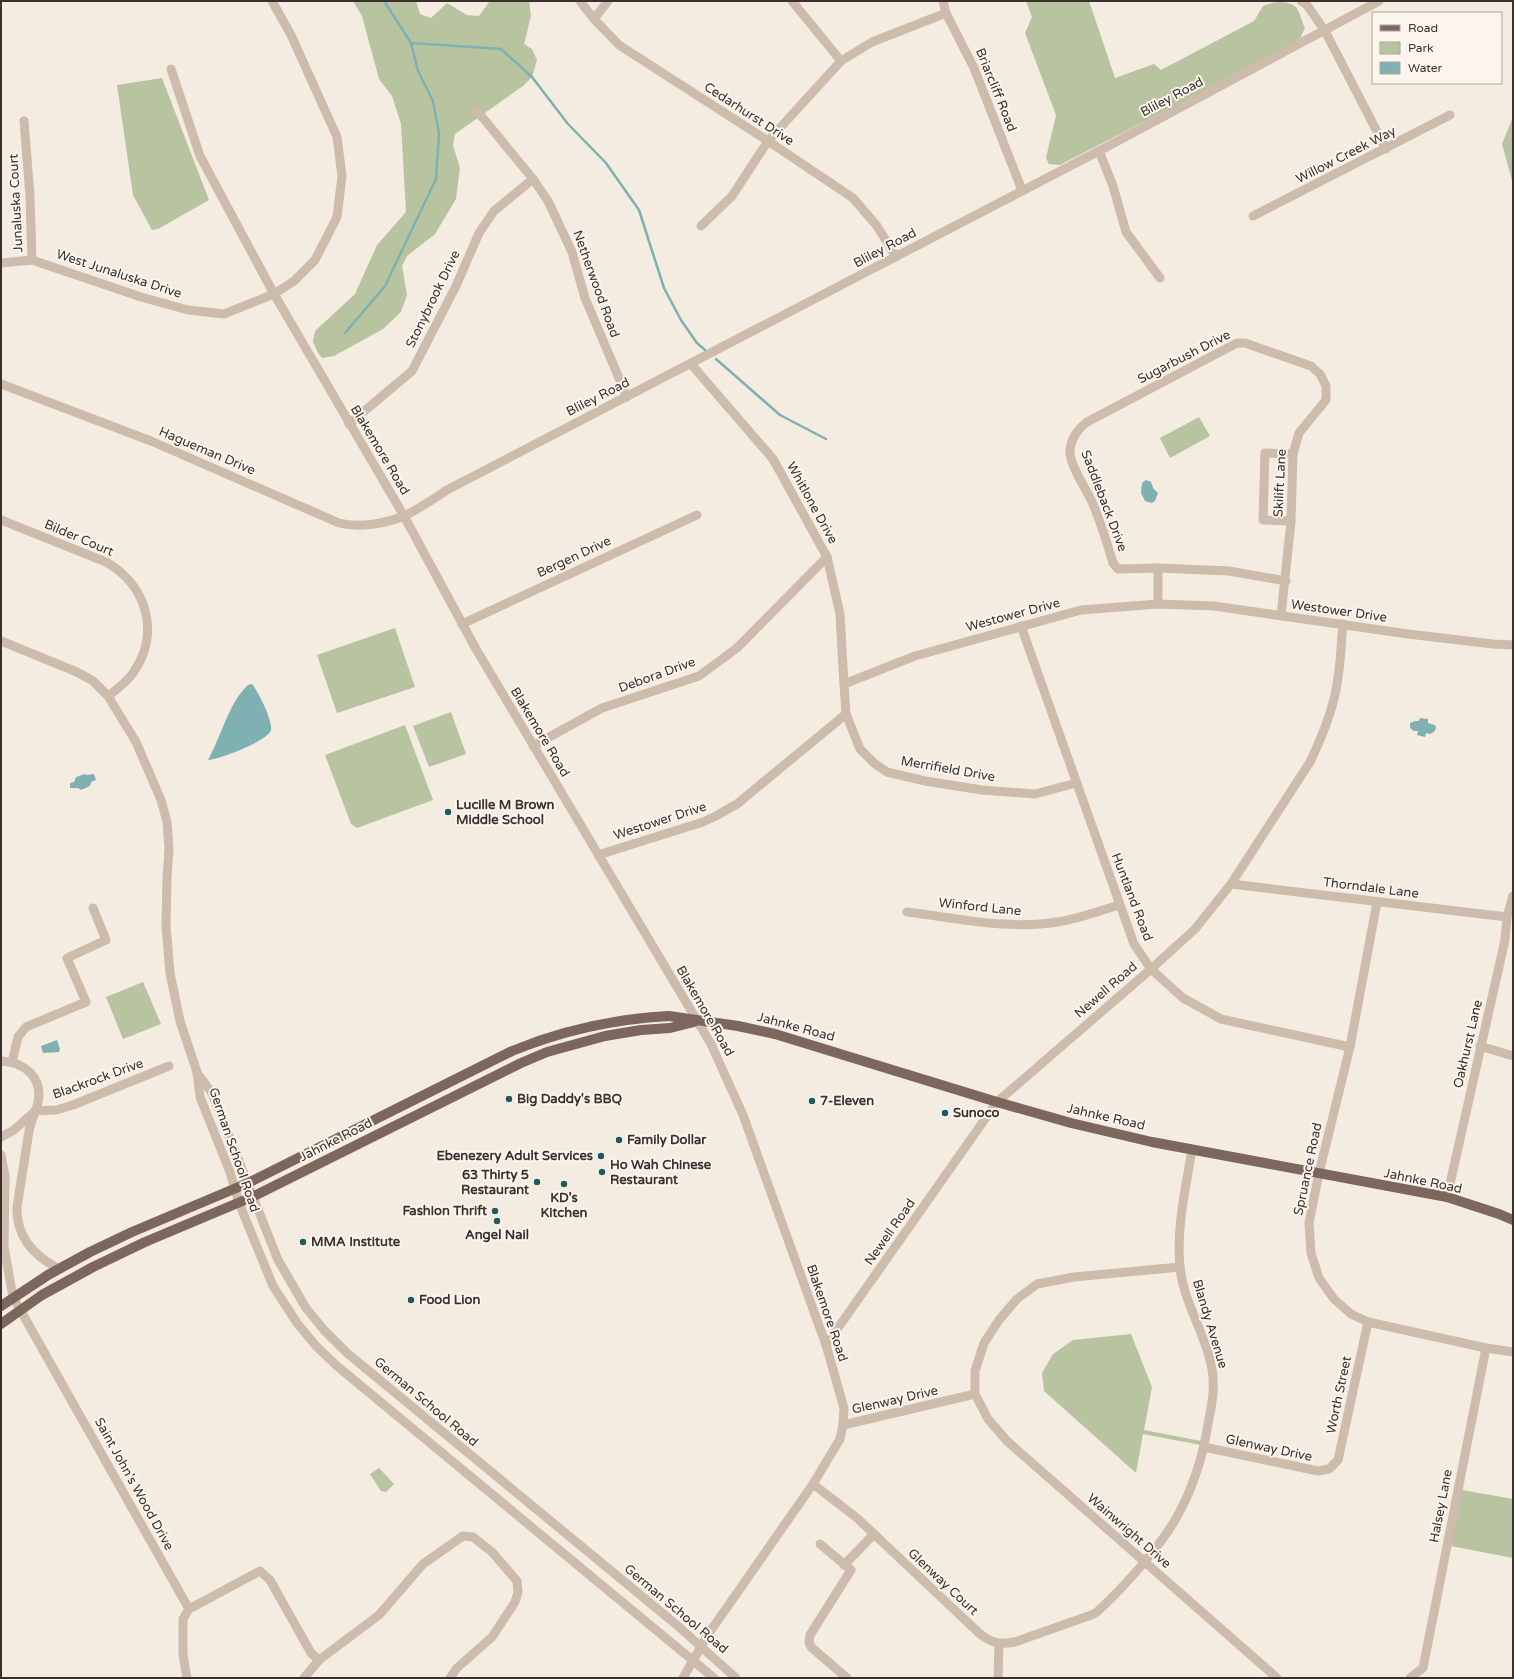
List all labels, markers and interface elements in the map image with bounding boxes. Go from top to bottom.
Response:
legend [1372,12,1502,84]
text: Road [1408,21,1438,35]
text: Park [1408,41,1434,55]
street label: Briarcliff Road [972,46,1020,134]
text: Water [1408,61,1443,75]
street label: Bliley Road [1138,74,1206,120]
street label: Cedarhurst Drive [701,79,797,149]
street label: Willow Creek Way [1293,123,1399,187]
street label: Junaluska Court [5,153,27,253]
street label: Bliley Road [851,225,919,271]
street label: Netherwood Road [569,228,623,340]
street label: West Junaluska Drive [54,246,184,302]
street label: Stonybrook Drive [402,248,464,350]
street label: Sugarbush Drive [1135,327,1233,387]
street label: Bliley Road [564,374,632,420]
street label: Blakemore Road [347,402,413,498]
street label: Hagueman Drive [156,423,258,479]
street label: Saddleback Drive [1077,448,1131,554]
street label: Skilift Lane [1270,449,1290,517]
street label: Whitlone Drive [783,459,841,547]
street label: Bilder Court [42,516,116,560]
street label: Bergen Drive [534,533,614,581]
street label: Westower Drive [964,595,1062,635]
street label: Westower Drive [1290,596,1388,626]
street label: Debora Drive [616,654,698,696]
street label: Blakemore Road [507,684,573,780]
street label: Merrifield Drive [900,753,996,785]
place label: Lucille M Brown Middle School [456,797,555,828]
street label: Westower Drive [612,798,708,844]
marker: Lucille M Brown Middle School [443,807,453,817]
street label: Huntland Road [1108,851,1156,943]
street label: Thorndale Lane [1322,874,1420,902]
street label: Winford Lane [938,895,1022,919]
street label: Newell Road [1071,958,1141,1022]
street label: Blakemore Road [673,963,737,1059]
street label: Oakhurst Lane [1450,998,1486,1090]
street label: Jahnke Road [755,1009,837,1045]
street label: Blackrock Drive [50,1055,146,1103]
street label: German School Road [205,1086,263,1214]
place label: Big Daddy's BBQ [517,1091,623,1107]
place label: 7-Eleven [820,1093,874,1109]
marker: Big Daddy's BBQ [504,1094,514,1104]
marker: 7-Eleven [807,1096,817,1106]
street label: Jahnke Road [1065,1100,1147,1134]
place label: Sunoco [953,1105,1000,1121]
marker: Sunoco [940,1108,950,1118]
street label: Jahnke Road [297,1115,375,1165]
street label: Spruance Road [1290,1121,1326,1217]
place label: Family Dollar [627,1132,707,1148]
marker: Family Dollar [614,1135,624,1145]
place label: Ebenezery Adult Services [437,1148,593,1164]
marker: Ebenezery Adult Services [596,1151,606,1161]
place label: Ho Wah Chinese Restaurant [610,1157,712,1188]
street label: Jahnke Road [1382,1165,1464,1197]
place label: 63 Thirty 5 Restaurant [461,1167,529,1198]
marker: Ho Wah Chinese Restaurant [597,1167,607,1177]
marker: 63 Thirty 5 Restaurant [532,1177,542,1187]
marker: KD's Kitchen [559,1179,569,1189]
place label: KD's Kitchen [541,1190,588,1221]
street label: Newell Road [861,1196,919,1268]
place label: Fashion Thrift [402,1203,487,1219]
marker: Fashion Thrift [490,1206,500,1216]
marker: Angel Nail [492,1216,502,1226]
place label: Angel Nail [465,1227,529,1243]
place label: MMA Institute [311,1234,401,1250]
marker: MMA Institute [298,1237,308,1247]
street label: Blakemore Road [803,1262,851,1364]
street label: Blandy Avenue [1189,1277,1231,1371]
place label: Food Lion [419,1292,480,1308]
marker: Food Lion [406,1295,416,1305]
street label: German School Road [371,1354,481,1450]
street label: Worth Street [1323,1355,1355,1435]
street label: Glenway Drive [850,1382,940,1418]
street label: Saint John's Wood Drive [91,1415,177,1553]
street label: Glenway Drive [1224,1431,1314,1465]
street label: Halsey Lane [1426,1468,1456,1544]
street label: Wainwright Drive [1084,1490,1174,1572]
street label: Glenway Court [904,1545,982,1619]
street label: German School Road [621,1561,731,1657]

